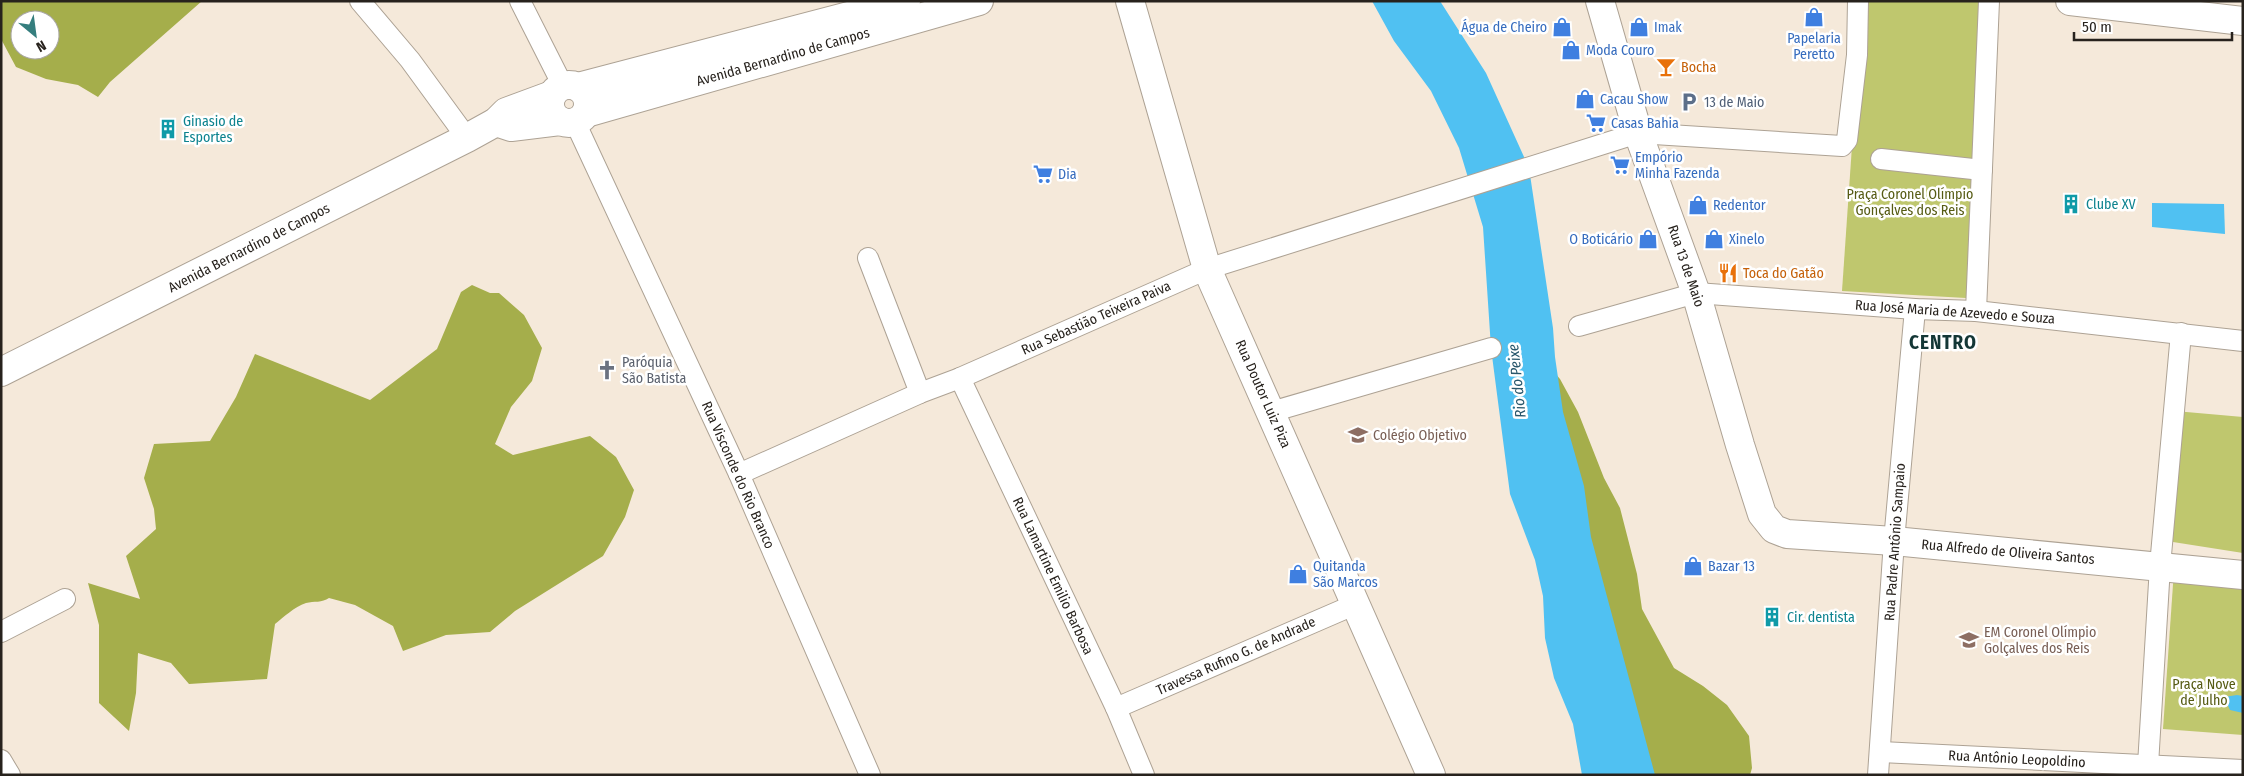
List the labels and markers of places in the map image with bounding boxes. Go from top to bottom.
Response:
shop icon: Papelaria Peretto [1803,6,1825,28]
shop icon: Água de Cheiro [1551,16,1573,38]
shop icon: Imak [1628,16,1650,38]
place label: Água de Cheiro [1461,18,1547,36]
place label: Imak [1654,19,1682,36]
place label: Papelaria Peretto [1787,30,1841,63]
shop icon: Moda Couro [1560,39,1582,61]
place label: Moda Couro [1586,42,1654,59]
bar icon: Bocha [1655,56,1677,78]
place label: Bocha [1681,59,1716,76]
shop icon: Cacau Show [1574,88,1596,110]
place label: Cacau Show [1600,91,1668,108]
parking icon: 13 de Maio [1678,91,1700,113]
place label: 13 de Maio [1704,94,1764,111]
supermarket icon: Casas Bahia [1585,112,1607,134]
place label: Ginasio de Esportes [183,113,243,146]
place label: Casas Bahia [1611,115,1679,132]
building icon: Ginasio de Esportes [157,118,179,140]
place label: Empório Minha Fazenda [1635,149,1720,182]
supermarket icon: Empório Minha Fazenda [1609,154,1631,176]
supermarket icon: Dia [1032,163,1054,185]
place label: Dia [1058,166,1077,183]
building icon: Clube XV [2060,193,2082,215]
shop icon: Redentor [1687,194,1709,216]
place label: Clube XV [2086,196,2136,213]
place label: Redentor [1713,197,1766,214]
shop icon: O Boticário [1637,228,1659,250]
shop icon: Xinelo [1703,228,1725,250]
place label: O Boticário [1569,231,1633,248]
place label: Xinelo [1729,231,1765,248]
restaurant icon: Toca do Gatão [1717,262,1739,284]
place label: Toca do Gatão [1743,265,1824,282]
place label: Paróquia São Batista [622,354,687,387]
church icon: Paróquia São Batista [596,359,618,381]
school or university icon: Colégio Objetivo [1347,424,1369,446]
place label: Colégio Objetivo [1373,427,1467,444]
shop icon: Bazar 13 [1682,555,1704,577]
place label: Quitanda São Marcos [1313,558,1378,591]
place label: Bazar 13 [1708,558,1755,575]
shop icon: Quitanda São Marcos [1287,563,1309,585]
building icon: Cir. dentista [1761,606,1783,628]
place label: Cir. dentista [1787,609,1855,626]
place label: EM Coronel Olímpio Golçalves dos Reis [1984,624,2096,657]
school or university icon: EM Coronel Olímpio Golçalves dos Reis [1958,629,1980,651]

